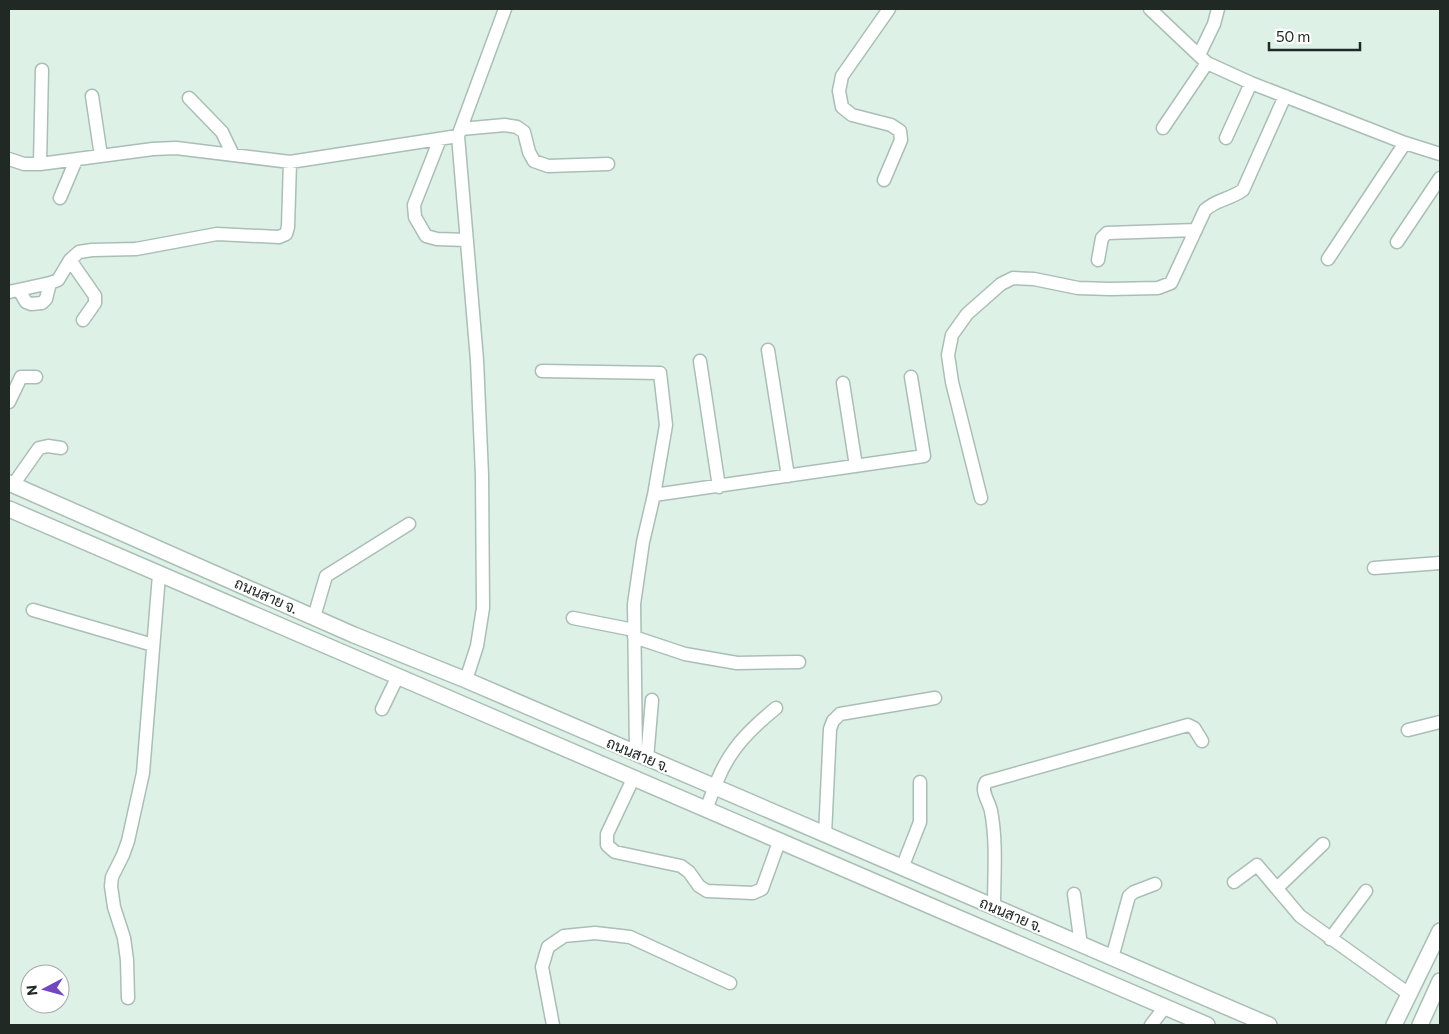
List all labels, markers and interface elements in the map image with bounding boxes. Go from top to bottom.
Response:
scale bar [1269,20,1360,52]
text: 50 m [1276,27,1310,45]
street label: ถนนสาย จ. [232,573,301,617]
street label: ถนนสาย จ. [604,733,673,775]
street label: ถนนสาย จ. [977,893,1046,935]
north arrow [20,964,70,1014]
text: N [23,984,41,997]

